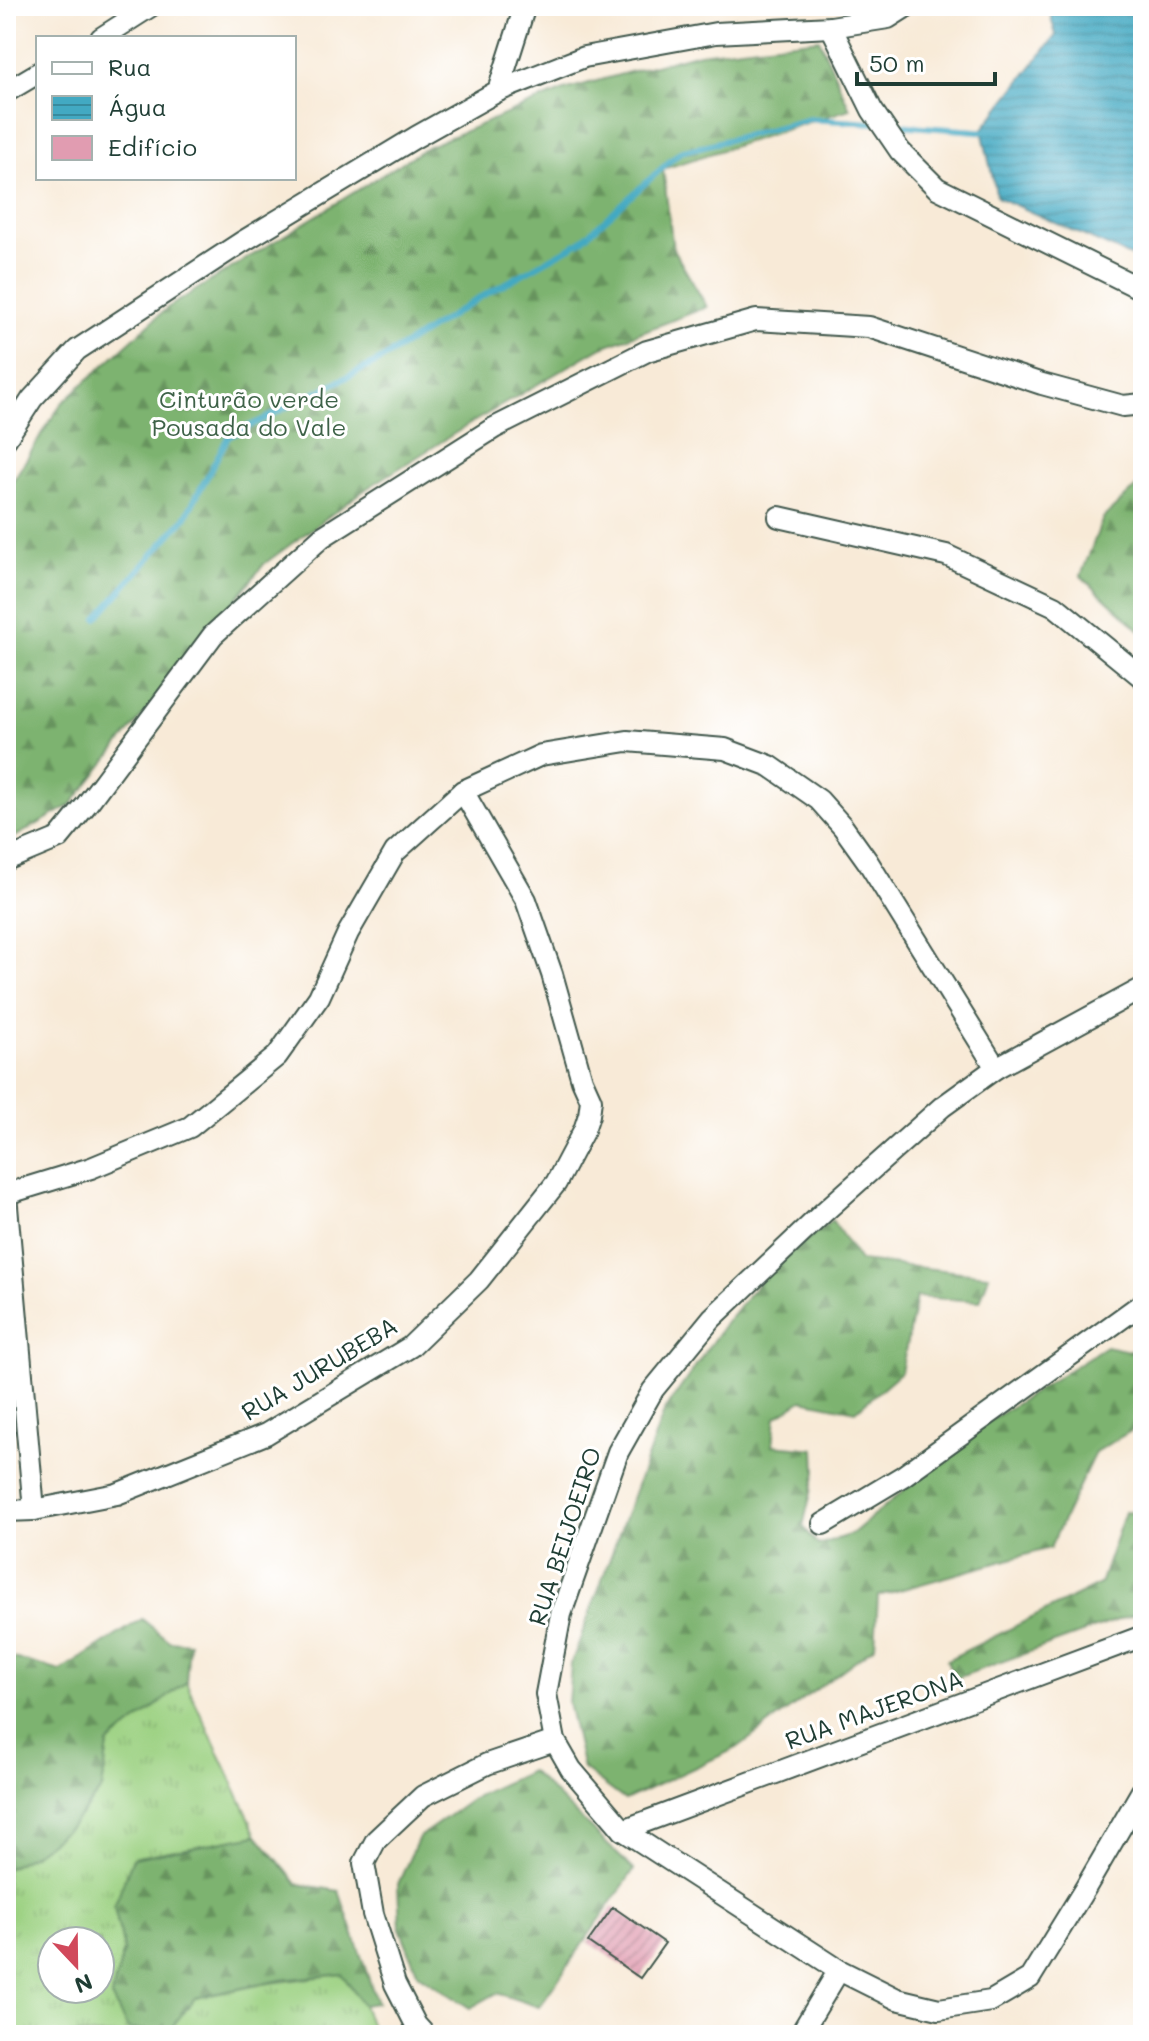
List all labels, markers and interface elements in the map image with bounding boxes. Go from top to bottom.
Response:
legend [36,36,296,180]
scale bar [857,36,995,86]
text: 50 m [869,47,925,78]
text: Rua [108,51,151,82]
text: Água [108,91,167,122]
text: Edifício [108,131,197,162]
park label: Cinturão verde Pousada do Vale [152,383,346,442]
street label: RUA JURUBEBA [235,1309,403,1427]
street label: RUA BEIJOEIRO [521,1443,607,1629]
street label: RUA MAJERONA [781,1662,967,1756]
north arrow [36,1925,116,2005]
text: N [71,1967,97,2001]

